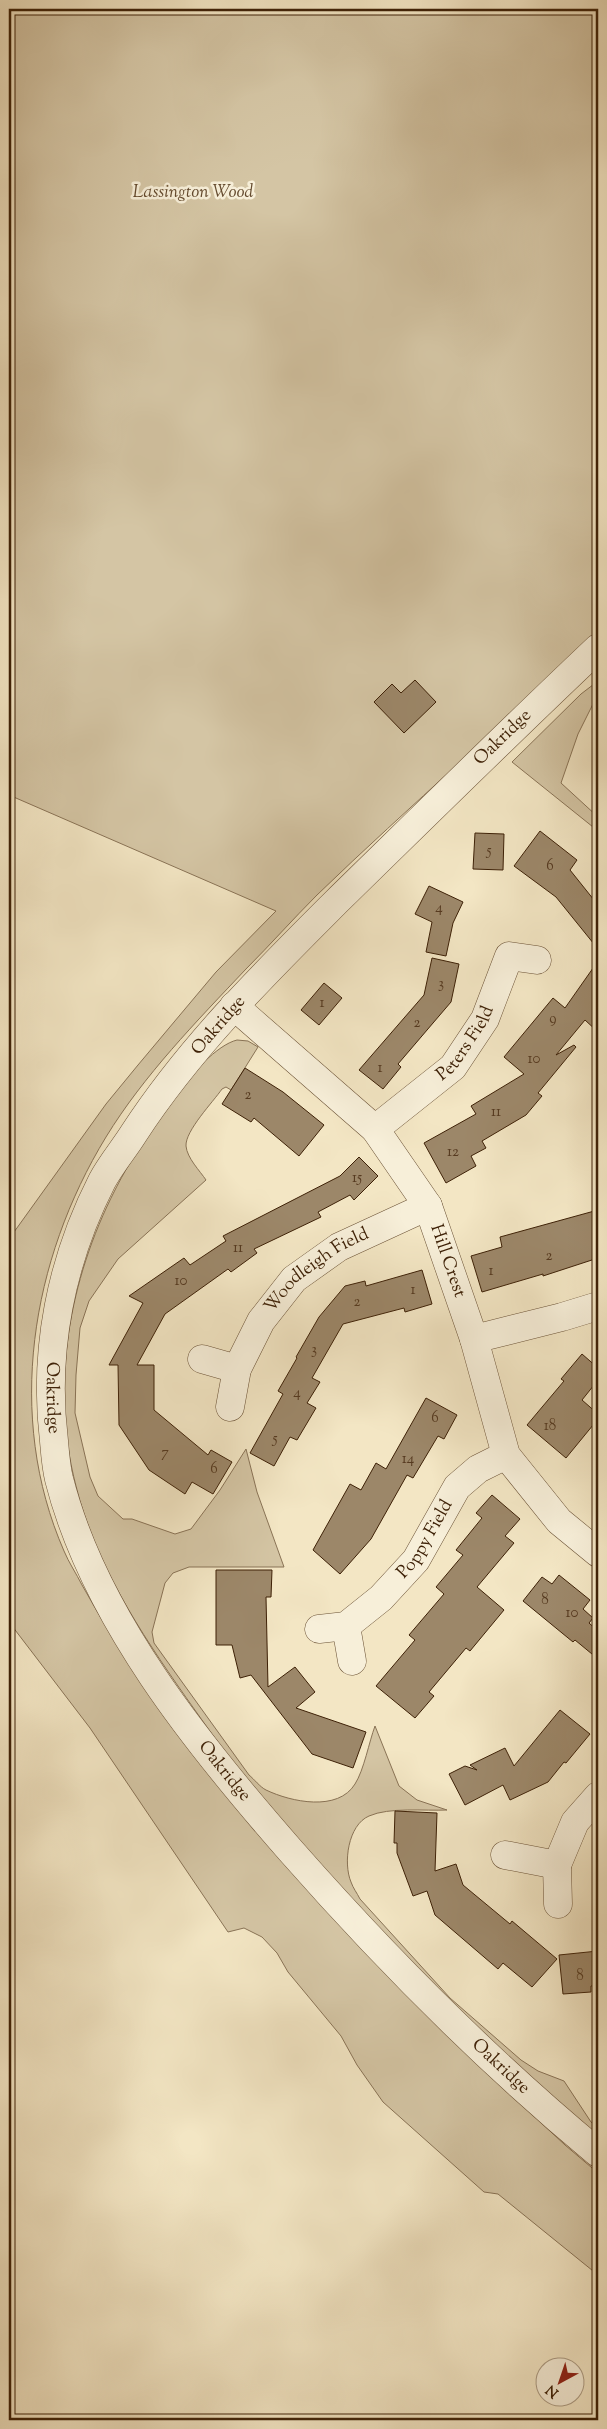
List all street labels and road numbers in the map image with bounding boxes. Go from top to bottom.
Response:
street label: Oakridge [468,704,538,772]
street label: Oakridge [186,990,252,1062]
street label: Peters Field [431,1003,502,1088]
street label: Hill Crest [422,1221,472,1301]
street label: Woodleigh Field [259,1222,373,1319]
street label: Oakridge [38,1361,66,1435]
street label: Poppy Field [391,1495,460,1585]
street label: Oakridge [191,1735,257,1808]
street label: Oakridge [465,2033,535,2101]

